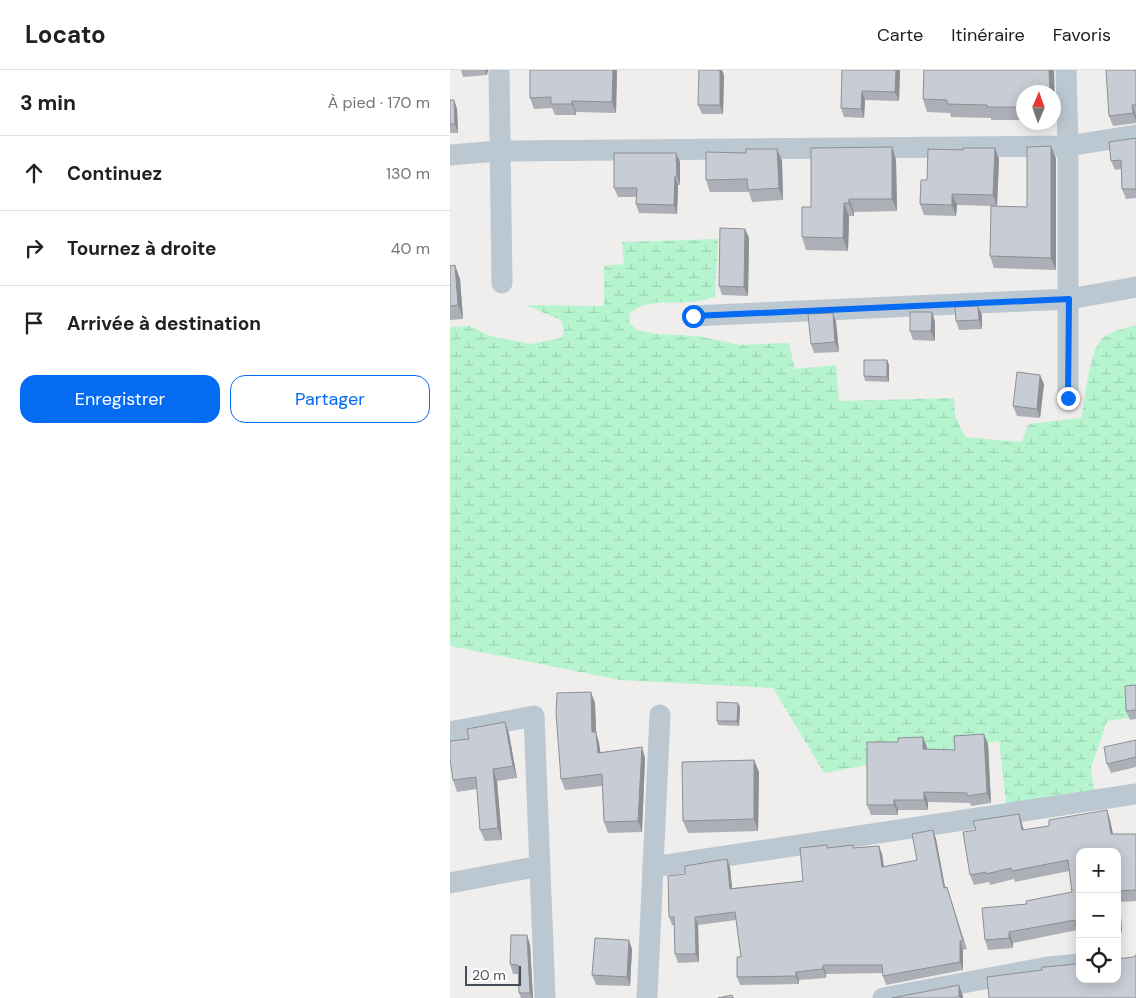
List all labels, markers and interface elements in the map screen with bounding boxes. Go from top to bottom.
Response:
text: Locato [25,19,106,50]
text: Carte [877,23,923,47]
text: Itinéraire [951,23,1025,47]
text: Favoris [1053,23,1111,47]
north arrow [1016,85,1061,130]
text: 3 min [20,89,76,117]
text: À pied · 170 m [328,92,430,113]
icon: ahead [20,159,48,187]
text: Continuez [67,161,162,186]
text: 130 m [386,163,430,184]
icon: right [20,234,48,262]
text: Tournez à droite [67,236,217,261]
text: 40 m [391,238,430,259]
route start [682,305,705,328]
icon: arrive [20,309,48,337]
text: Arrivée à destination [67,311,261,336]
button: Enregistrer [20,375,220,423]
button: Partager [230,375,430,423]
route end [1057,387,1080,410]
map controls [1076,848,1121,983]
button: + [1076,848,1121,893]
button: − [1076,893,1121,938]
button: locate [1076,938,1121,983]
scale bar [465,963,521,986]
text: 20 m [472,966,506,984]

